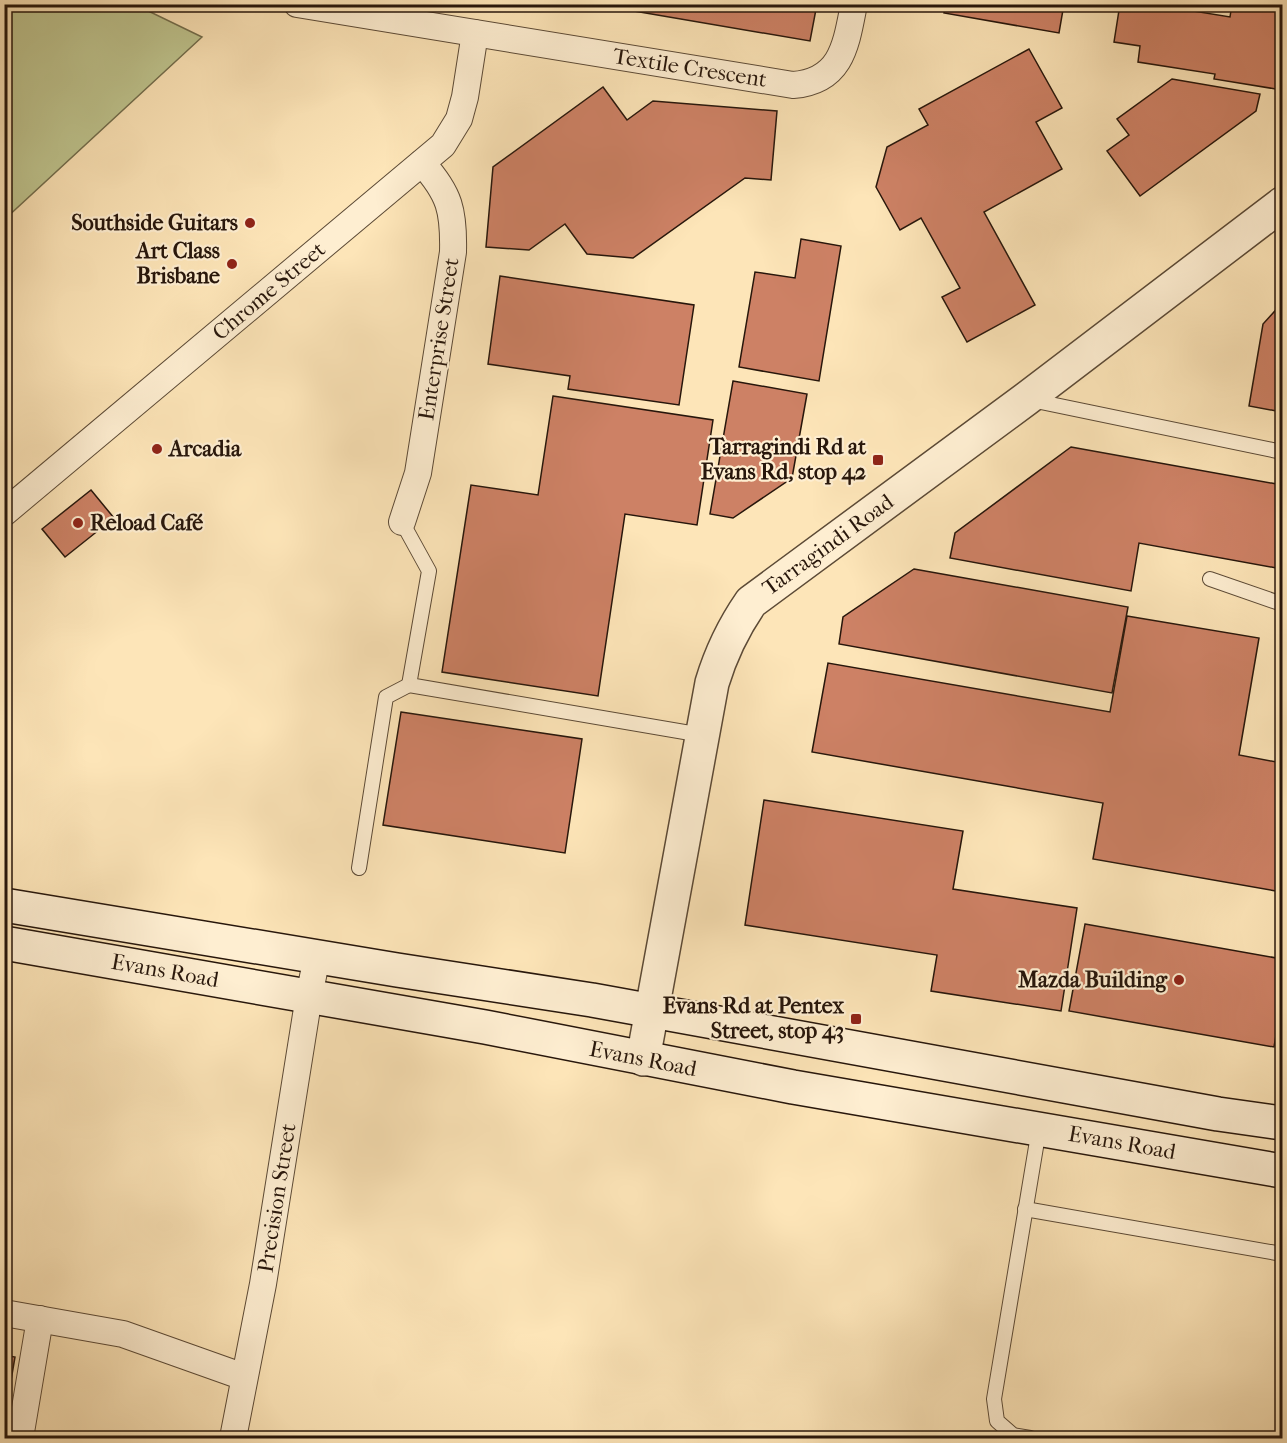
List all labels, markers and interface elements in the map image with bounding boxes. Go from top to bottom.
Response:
street label: Textile Crescent [611,43,769,93]
place label: Southside Guitars [71,210,238,236]
marker: Southside Guitars [243,216,257,230]
street label: Chrome Street [207,236,331,346]
place label: Art Class Brisbane [134,238,220,289]
street label: Enterprise Street [413,256,465,422]
marker: Art Class Brisbane [225,257,239,271]
place label: Tarragindi Rd at Evans Rd, stop 42 [701,434,867,485]
place label: Arcadia [167,436,242,462]
marker: Arcadia [150,442,164,456]
marker: Tarragindi Rd at Evans Rd, stop 42 [871,453,885,467]
street label: Tarragindi Road [758,488,899,601]
place label: Reload Café [90,510,203,536]
marker: Reload Café [71,516,85,530]
street label: Evans Road [109,949,222,993]
place label: Mazda Building [1017,967,1168,993]
marker: Mazda Building [1172,973,1186,987]
place label: Evans Rd at Pentex Street, stop 43 [663,993,845,1044]
marker: Evans Rd at Pentex Street, stop 43 [849,1012,863,1026]
street label: Evans Road [587,1036,700,1082]
street label: Precision Street [252,1121,302,1274]
street label: Evans Road [1066,1121,1179,1165]

